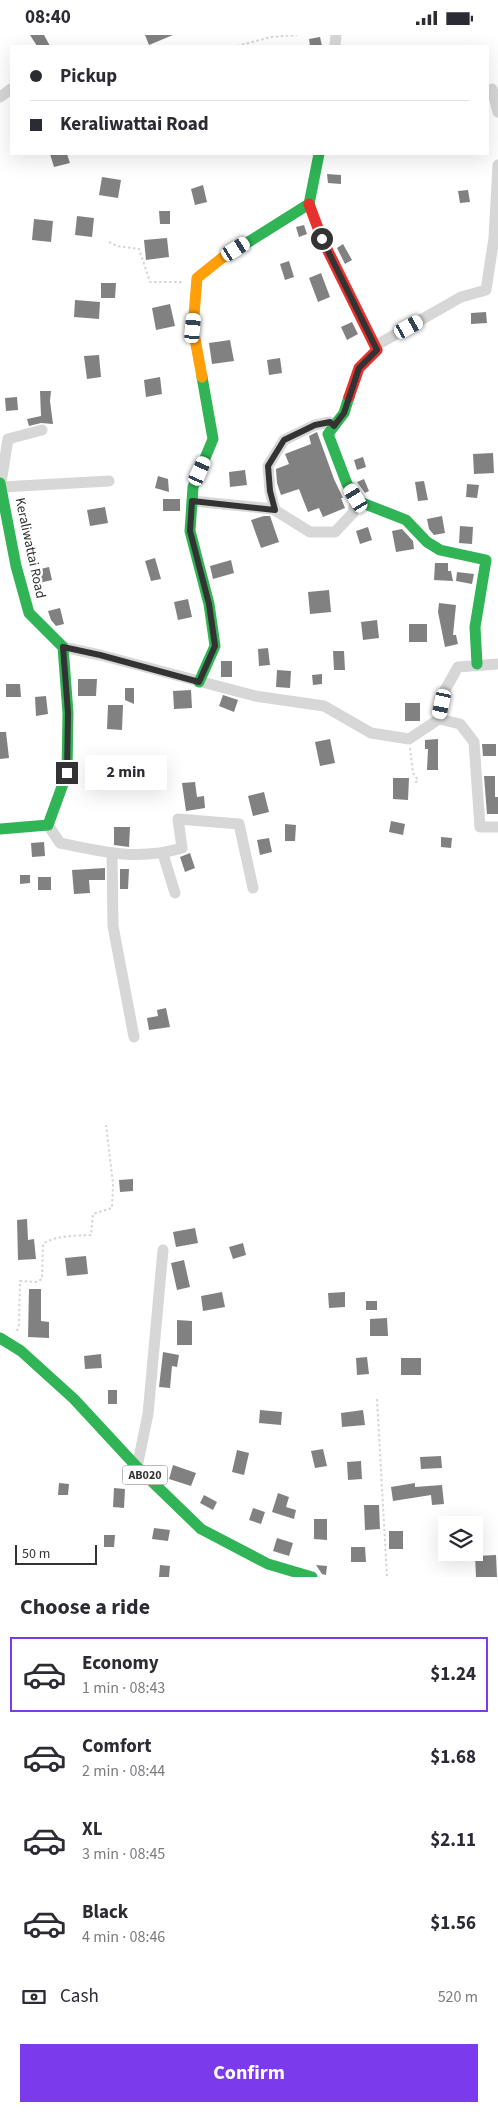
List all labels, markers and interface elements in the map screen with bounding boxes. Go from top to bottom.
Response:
text: 08:40 [25,4,71,31]
text: Pickup [60,63,117,90]
text: Keraliwattai Road [60,111,209,138]
route start [311,228,333,250]
car [219,235,252,263]
car [184,312,201,344]
car [392,313,425,341]
car [187,454,212,488]
car [341,481,370,515]
street label: Keraliwattai Road [10,496,50,600]
car [431,688,452,720]
callout: 2 min [84,755,167,791]
text: 2 min [107,761,145,783]
route end [56,762,78,784]
road number: AB020 [122,1465,168,1485]
map controls [438,1516,483,1561]
button: layers [438,1516,483,1561]
scale bar [15,1542,98,1565]
text: 50 m [22,1544,50,1564]
text: Choose a ride [20,1591,150,1623]
text: Economy [82,1650,159,1677]
icon: car [22,1652,67,1697]
text: $1.24 [430,1661,476,1688]
text: 1 min · 08:43 [82,1677,165,1699]
text: Comfort [82,1733,152,1760]
icon: car [22,1735,67,1780]
text: $1.68 [430,1744,476,1771]
text: 2 min · 08:44 [82,1760,165,1782]
text: XL [82,1816,103,1843]
icon: car [22,1818,67,1863]
text: $2.11 [430,1827,476,1854]
text: 3 min · 08:45 [82,1843,165,1865]
text: Black [82,1899,128,1926]
icon: car [22,1901,67,1946]
text: $1.56 [430,1910,476,1937]
text: 4 min · 08:46 [82,1926,165,1948]
icon: cash [20,1983,48,2011]
text: Cash [60,1983,99,2010]
text: 520 m [438,1986,478,2008]
button: Confirm [20,2044,478,2102]

